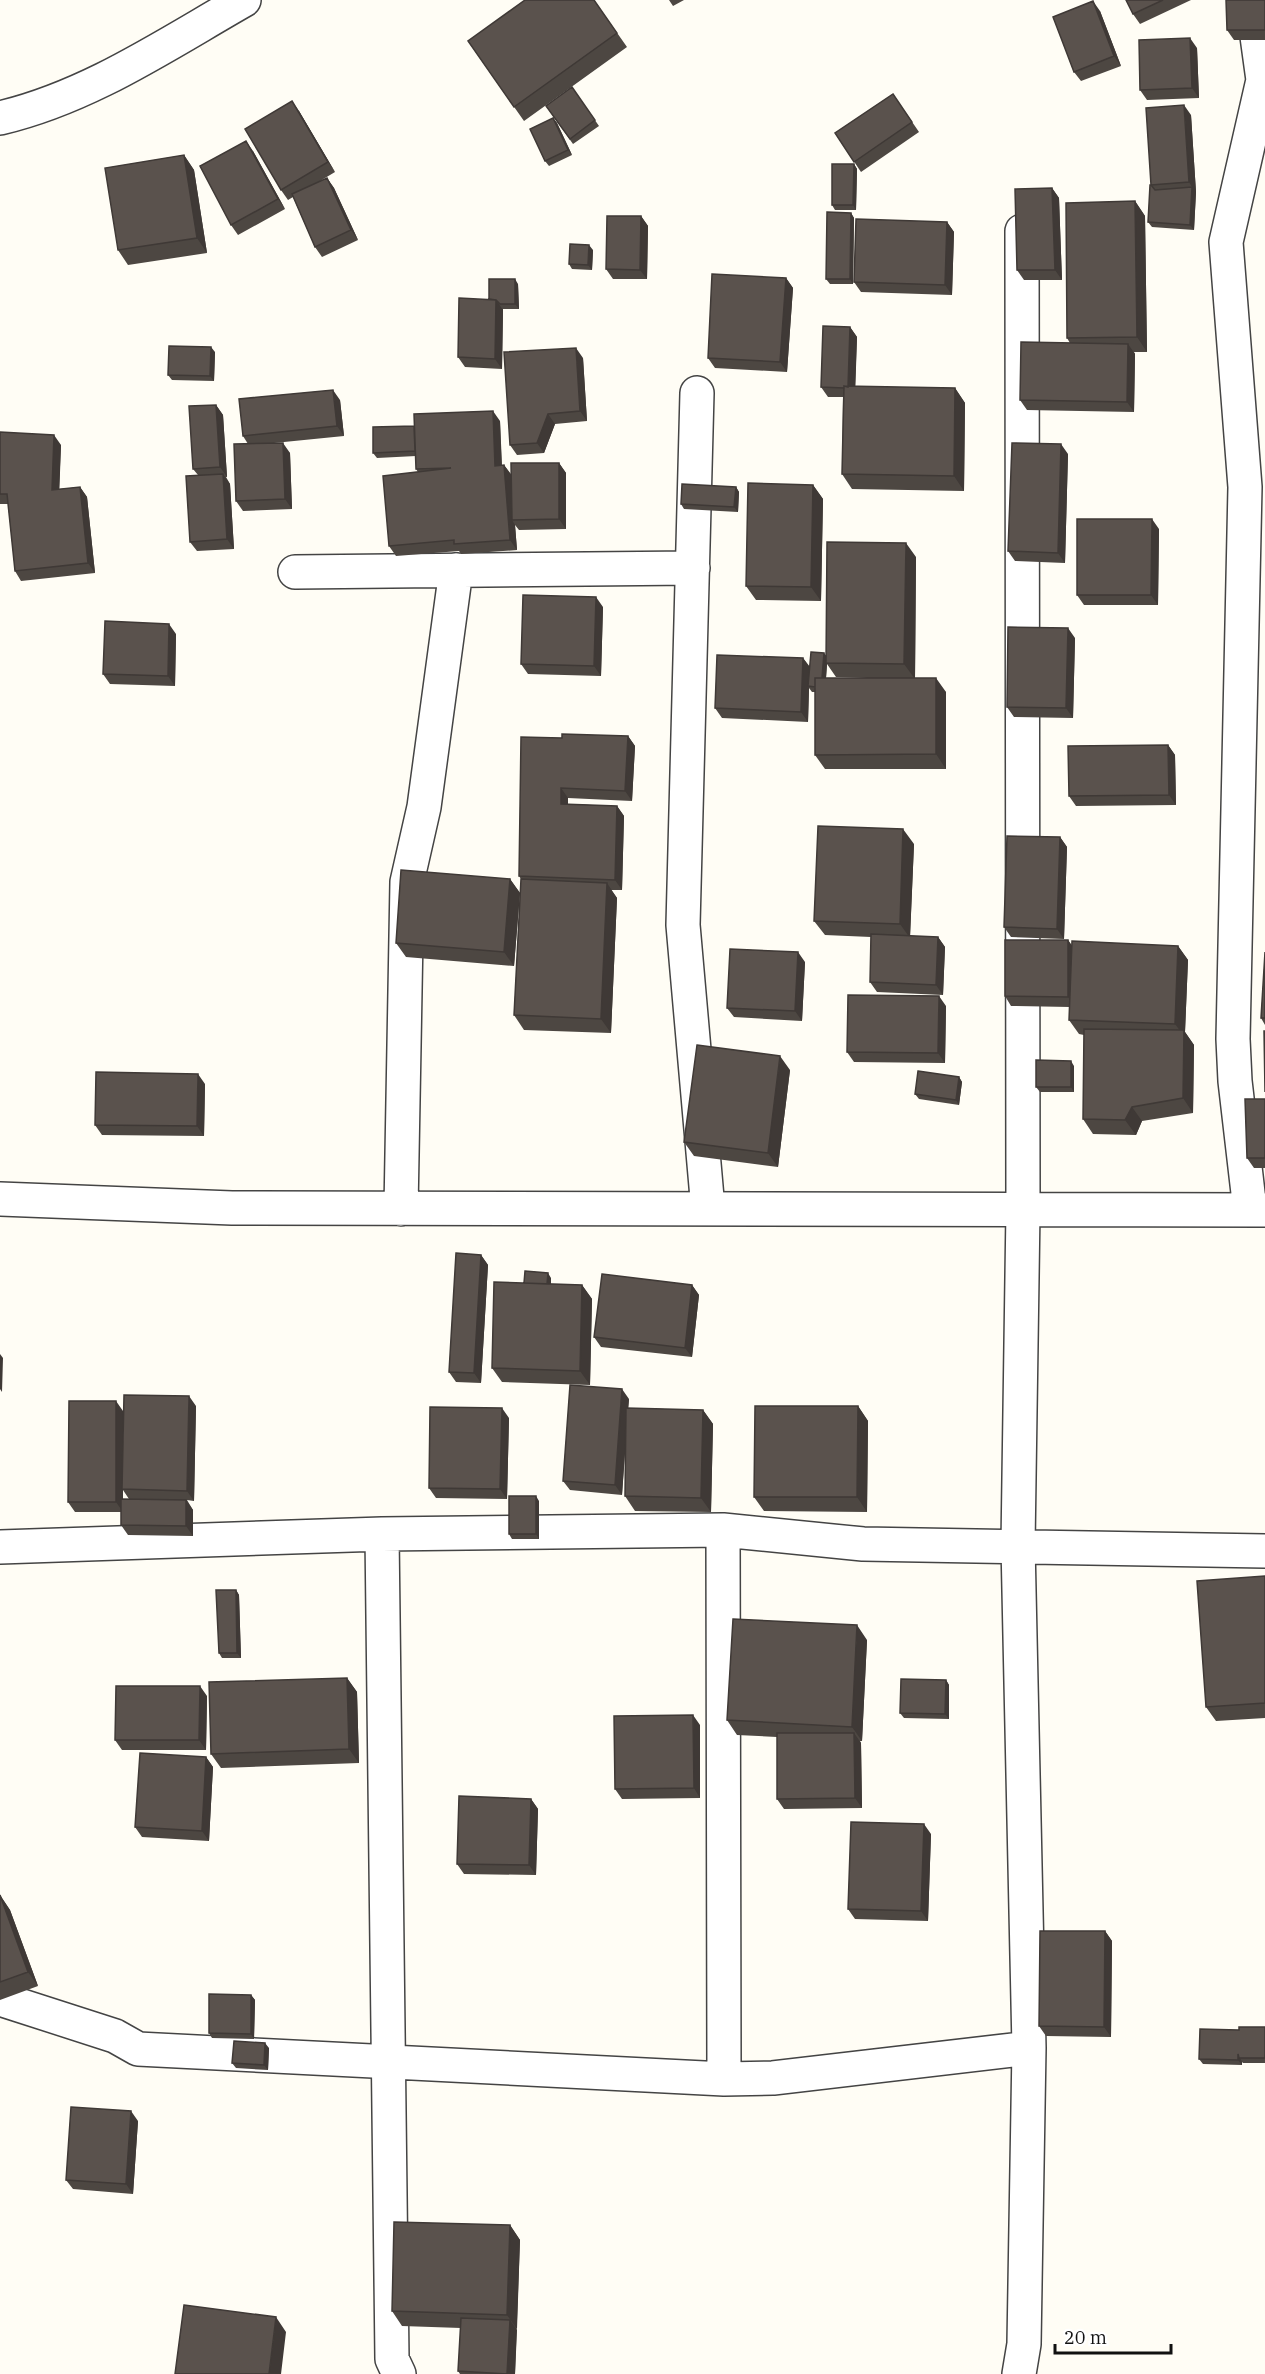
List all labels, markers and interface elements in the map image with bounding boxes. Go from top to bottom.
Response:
scale bar [1055,2317,1170,2355]
text: 20 m [1064,2326,1107,2349]

